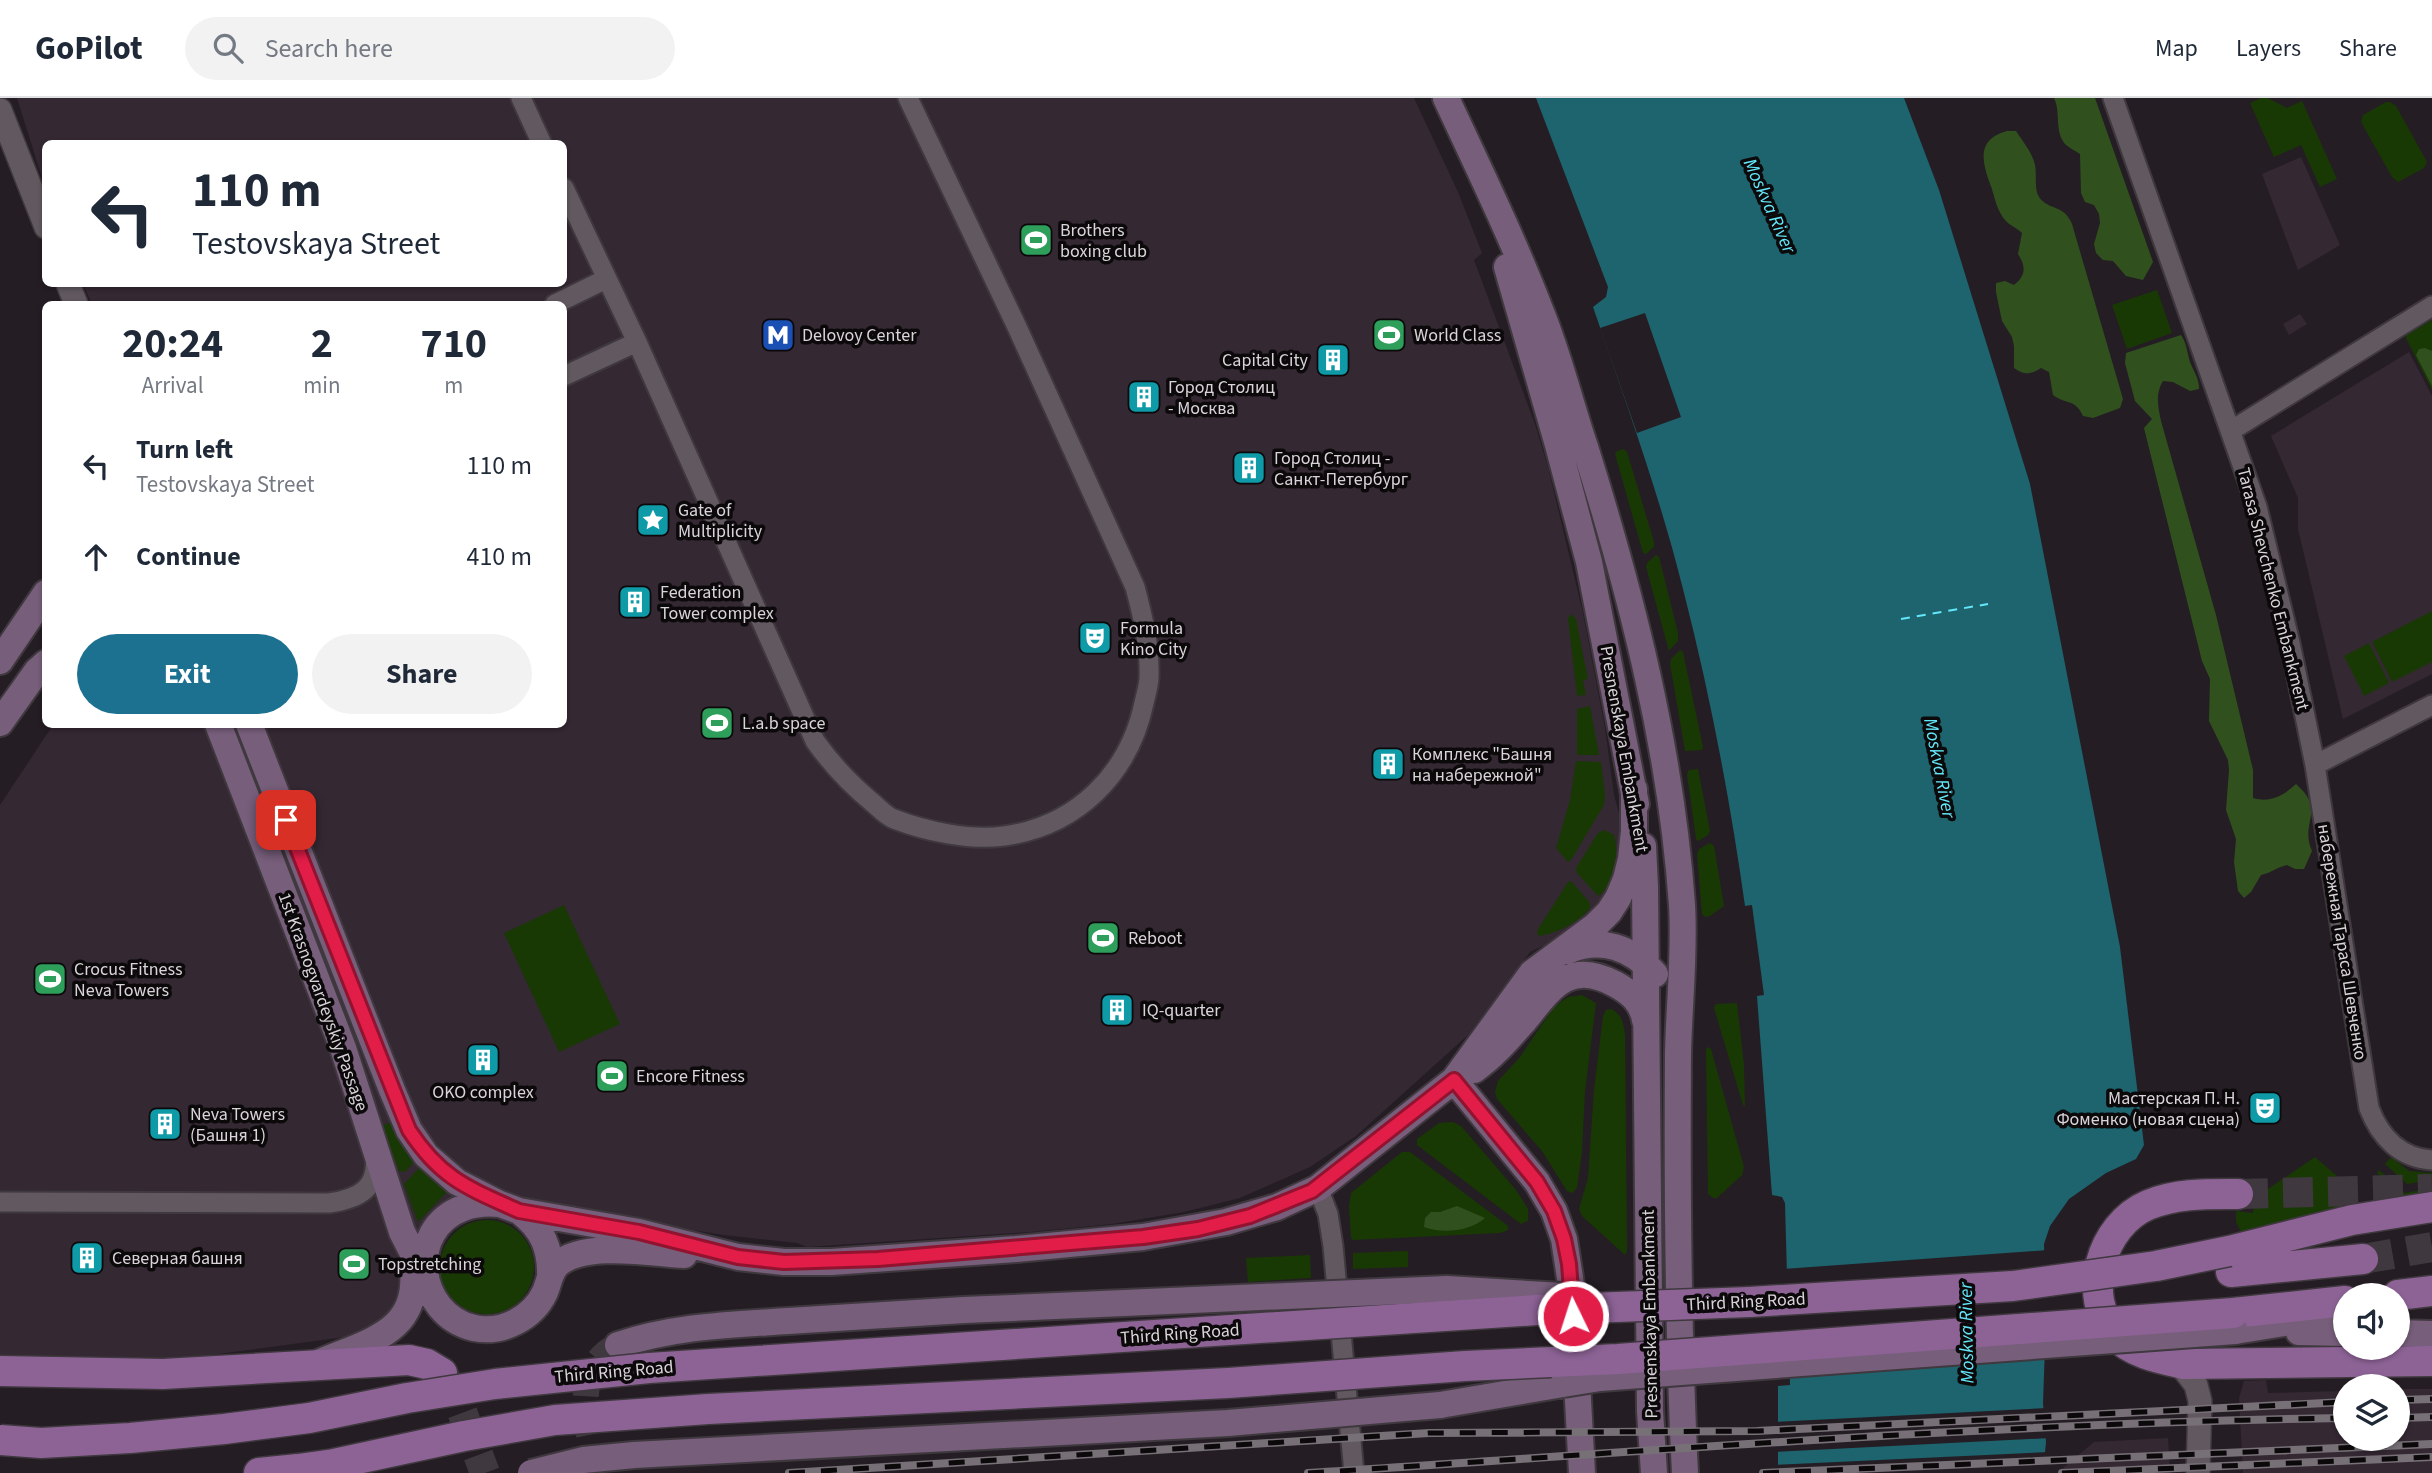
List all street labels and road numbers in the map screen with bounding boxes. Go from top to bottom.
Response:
street label: Tarasa Shevchenko Embankment [2231,465,2315,713]
street label: Presnenskaya Embankment [1594,644,1654,854]
street label: набережная Тараса Шевченко [2311,822,2373,1062]
street label: 1st Krasnogvardeyskiy Passage [272,889,374,1115]
street label: Presnenskaya Embankment [1636,1209,1664,1419]
street label: Third Ring Road [1686,1286,1806,1318]
street label: Third Ring Road [1120,1317,1240,1351]
street label: Third Ring Road [553,1354,675,1390]

